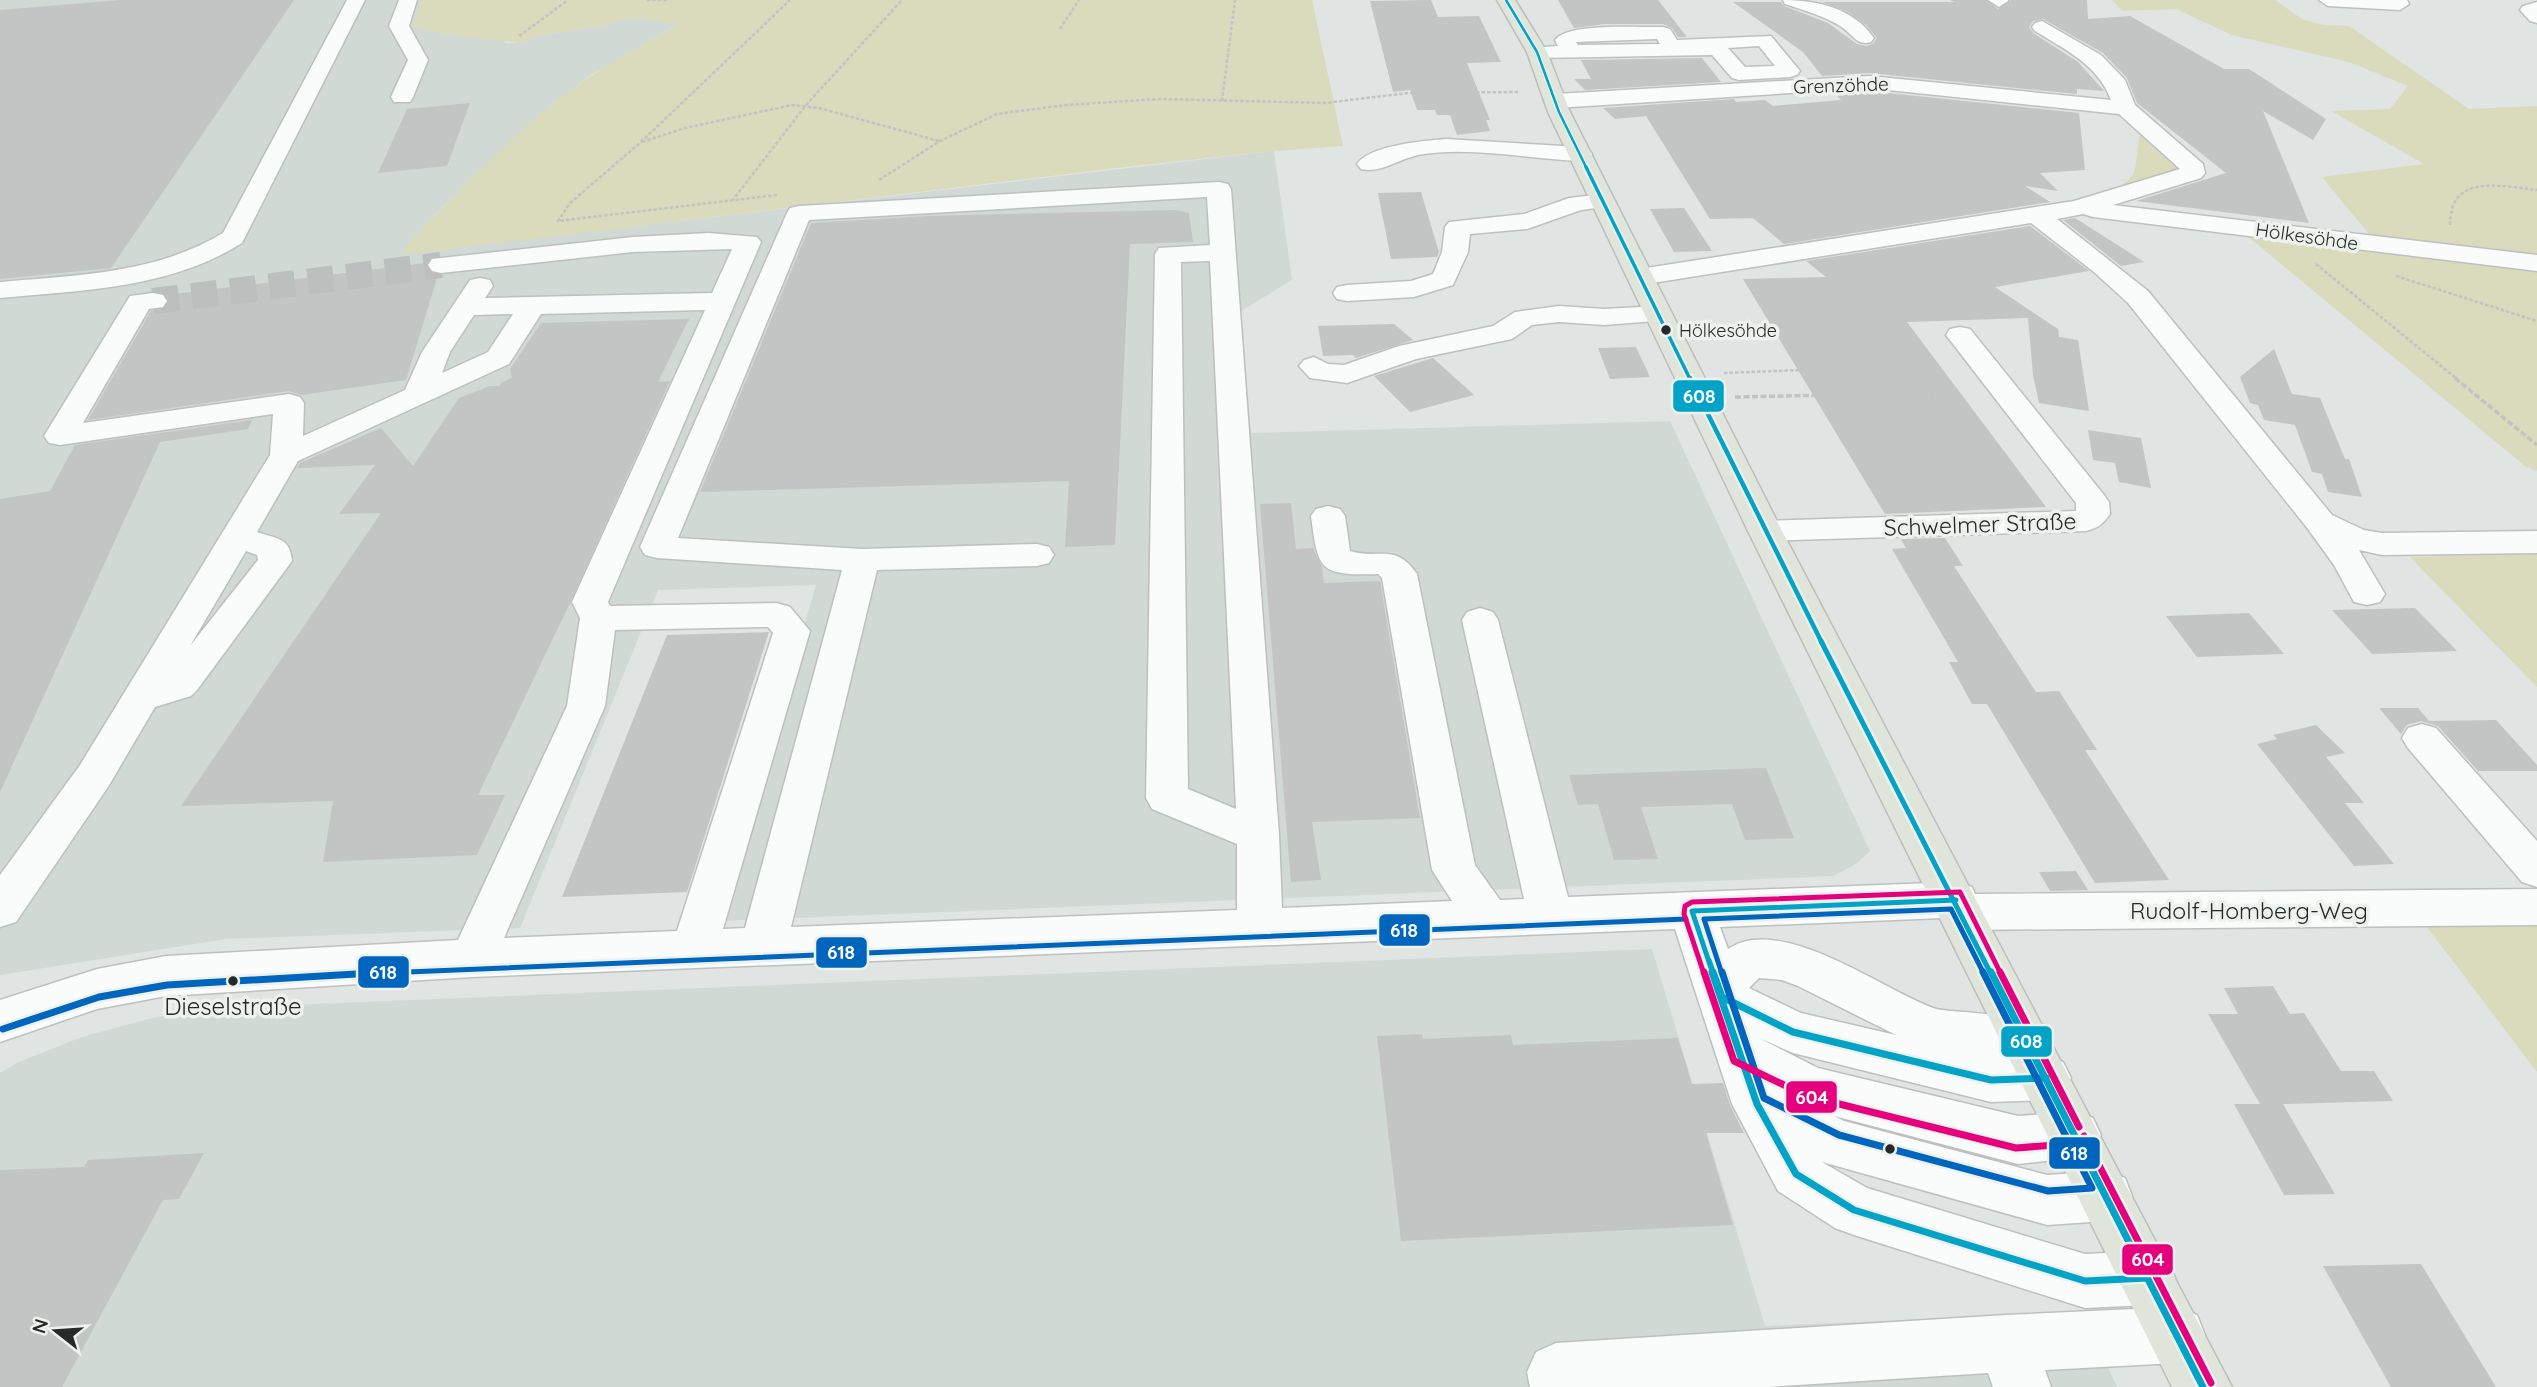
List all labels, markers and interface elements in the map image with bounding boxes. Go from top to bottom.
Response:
street label: Grenzöhde [1793,71,1889,99]
street label: Hölkesöhde [2254,217,2360,255]
place label: Hölkesöhde [1679,319,1777,342]
marker: Hölkesöhde [1659,323,1673,337]
line badge: 608 [1672,379,1725,413]
text: 608 [1683,384,1715,408]
street label: Schwelmer Straße [1883,506,2077,542]
street label: Rudolf-Homberg-Weg [2130,896,2368,925]
line badge: 618 [1378,913,1431,947]
text: 618 [1390,918,1418,942]
line badge: 618 [815,936,868,969]
text: 618 [827,940,855,964]
line badge: 618 [357,955,410,989]
text: 618 [369,960,397,984]
marker: Dieselstraße [226,974,240,988]
place label: Dieselstraße [164,991,302,1021]
line badge: 608 [2000,1025,2053,1058]
text: 608 [2010,1029,2042,1053]
line badge: 604 [1785,1080,1838,1114]
text: 604 [1795,1085,1829,1109]
line badge: 618 [2048,1136,2101,1170]
text: 618 [2060,1141,2088,1165]
unlabelled marker [1883,1142,1897,1156]
line badge: 604 [2121,1243,2174,1276]
text: 604 [2131,1247,2165,1271]
north arrow [21,1296,91,1366]
text: N [26,1316,53,1336]

